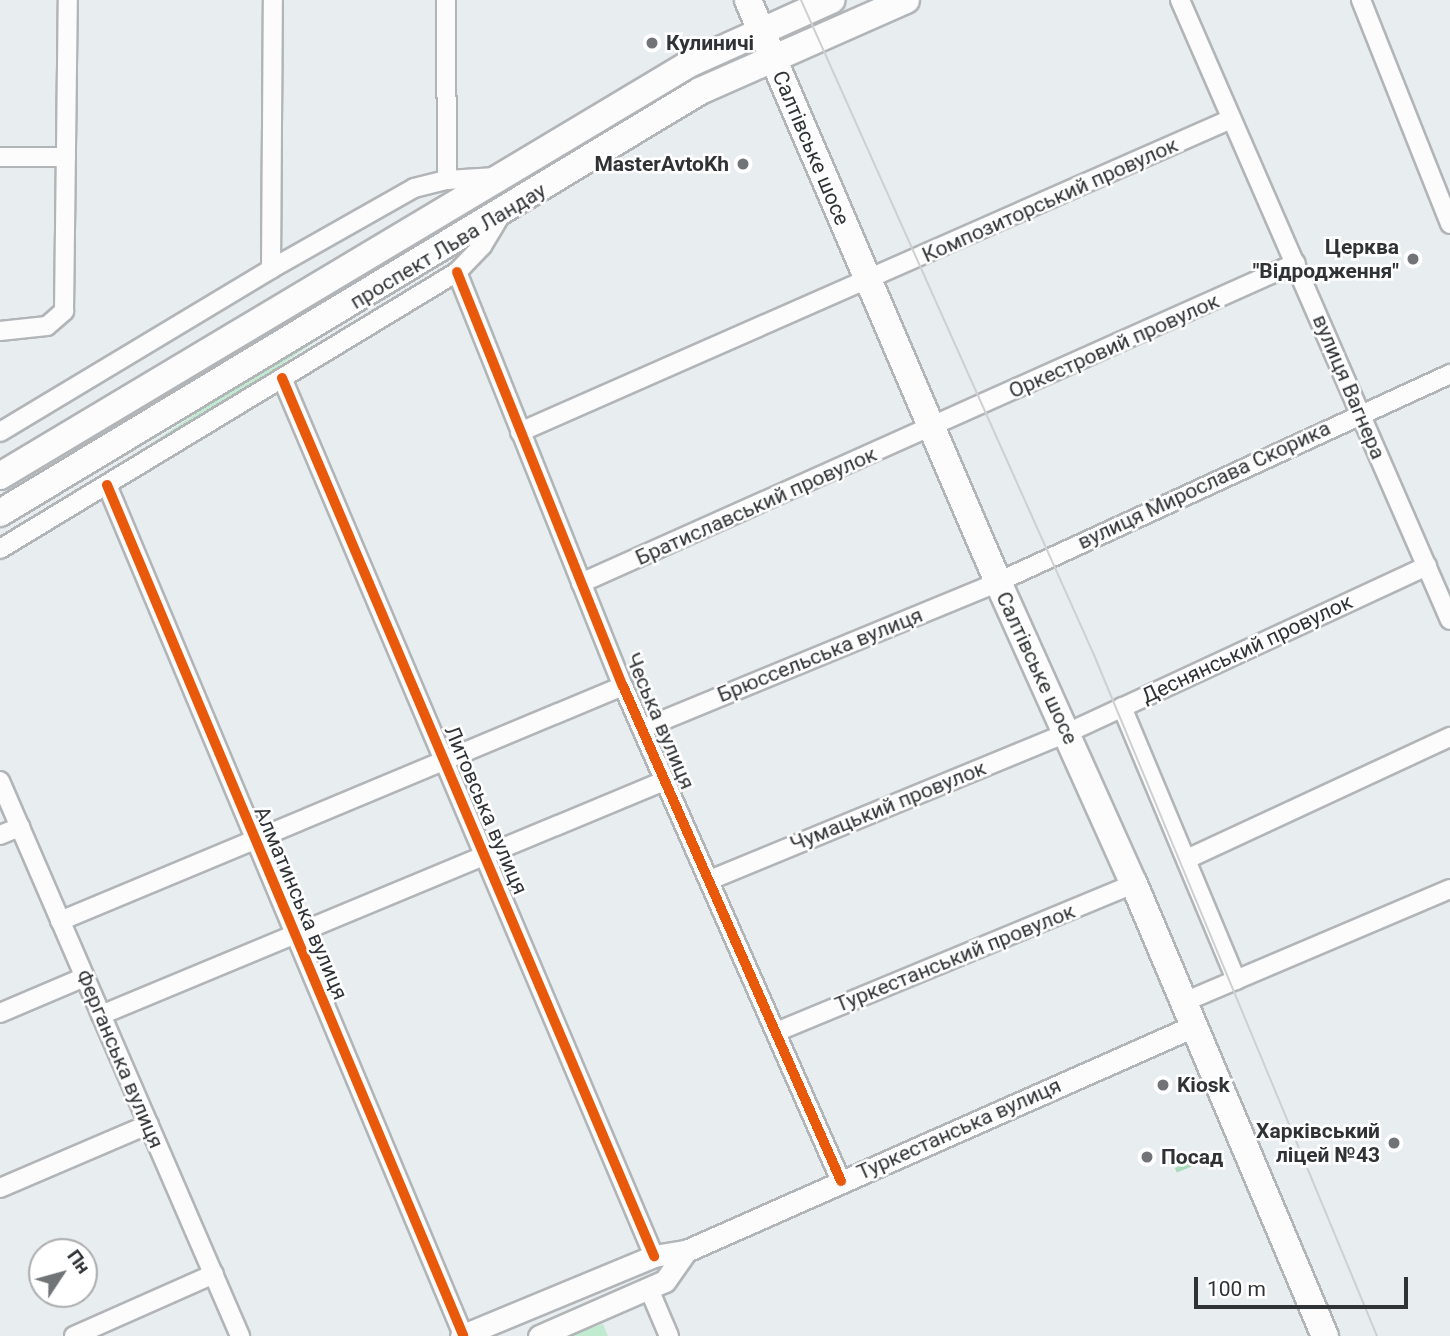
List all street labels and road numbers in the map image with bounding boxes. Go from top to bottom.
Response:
street label: Салтівське шосе [767,67,855,229]
street label: Композиторський провулок [918,132,1182,268]
street label: проспект Льва Ландау [346,178,550,314]
street label: Оркестровий провулок [1005,288,1223,404]
street label: вулиця Вагнера [1307,311,1391,463]
street label: вулиця Мирослава Скорика [1074,415,1334,555]
street label: Братиславський провулок [632,441,880,571]
street label: Салтівське шосе [991,588,1083,748]
street label: Деснянський провулок [1138,589,1356,709]
street label: Брюссельська вулиця [714,602,926,708]
street label: Чеська вулиця [620,649,700,793]
street label: Литовська вулиця [439,722,533,898]
street label: Чумацький провулок [787,755,989,857]
street label: Алматинська вулиця [249,803,353,1003]
street label: Туркестанський провулок [831,898,1079,1018]
street label: Ферганська вулиця [71,966,169,1152]
street label: Туркестанська вулиця [853,1073,1065,1185]

